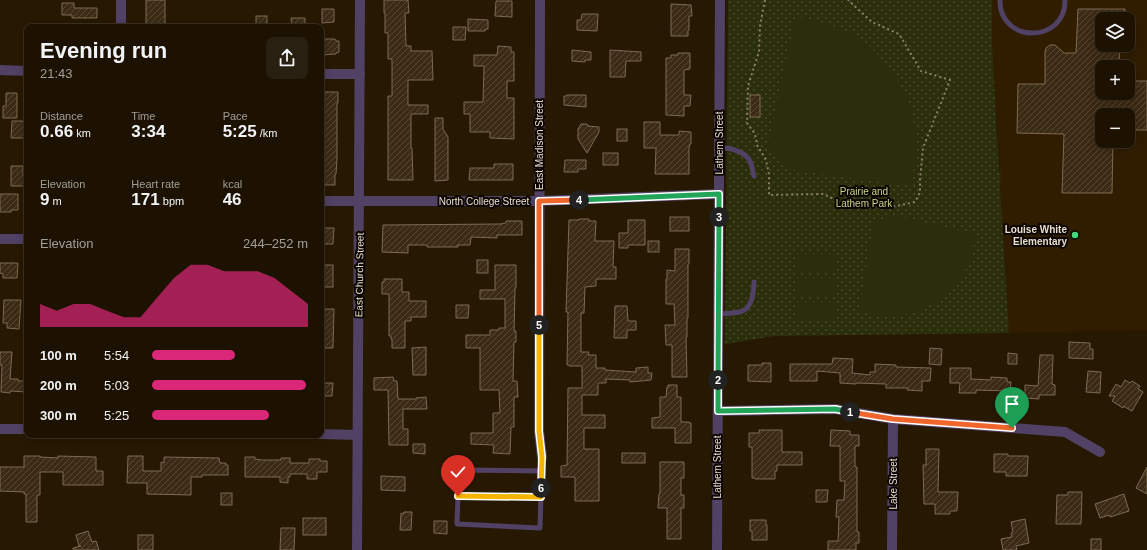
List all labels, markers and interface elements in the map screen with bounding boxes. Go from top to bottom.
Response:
map controls [1095,12,1135,148]
button: layers [1095,12,1135,52]
button: share [266,37,308,79]
text: Evening run [40,38,167,63]
button: + [1095,60,1135,100]
text: 21:43 [40,66,73,81]
street label: East Madison Street [534,100,545,190]
button: − [1095,108,1135,148]
text: Distance [40,110,83,122]
text: Time [131,110,155,122]
text: Pace [223,110,248,122]
street label: Lathem Street [714,111,725,174]
text: 0.66 [40,122,73,141]
text: 3:34 [131,122,165,141]
text: 5:25 [223,122,257,141]
text: km [73,127,91,139]
text: /km [257,127,277,139]
text: Elevation [40,178,85,190]
text: Heart rate [131,178,180,190]
text: kcal [223,178,242,190]
park label: Prairie and Lathem Park [836,186,893,209]
text: 9 [40,190,49,209]
text: 171 [131,190,160,209]
text: 46 [223,190,242,209]
pin: 4 [569,190,589,210]
text: 4 [576,194,582,206]
text: m [49,195,62,207]
text: bpm [160,195,184,207]
street label: North College Street [439,196,530,207]
pin: 3 [709,207,729,227]
text: 3 [716,211,722,223]
place label: Louise White Elementary [1005,224,1067,247]
marker: Louise White Elementary [1070,230,1080,240]
street label: East Church Street [353,232,366,317]
text: Elevation [40,236,93,251]
text: 244–252 m [243,236,308,251]
pin: 5 [529,315,549,335]
text: 5 [536,319,542,331]
text: 100 m [40,348,77,363]
text: 5:54 [104,348,129,363]
pin: 2 [708,370,728,390]
text: 2 [715,374,721,386]
text: 200 m [40,378,77,393]
text: 5:03 [104,378,129,393]
pin [995,387,1029,428]
icon: arrive [1001,393,1023,415]
pin: 1 [840,402,860,422]
text: 1 [847,406,853,418]
text: 300 m [40,408,77,423]
text: 5:25 [104,408,129,423]
street label: Lathem Street [712,435,723,498]
pin [441,455,475,496]
street label: Lake Street [888,458,899,510]
icon: check [447,461,469,483]
pin: 6 [531,478,551,498]
text: 6 [538,482,544,494]

